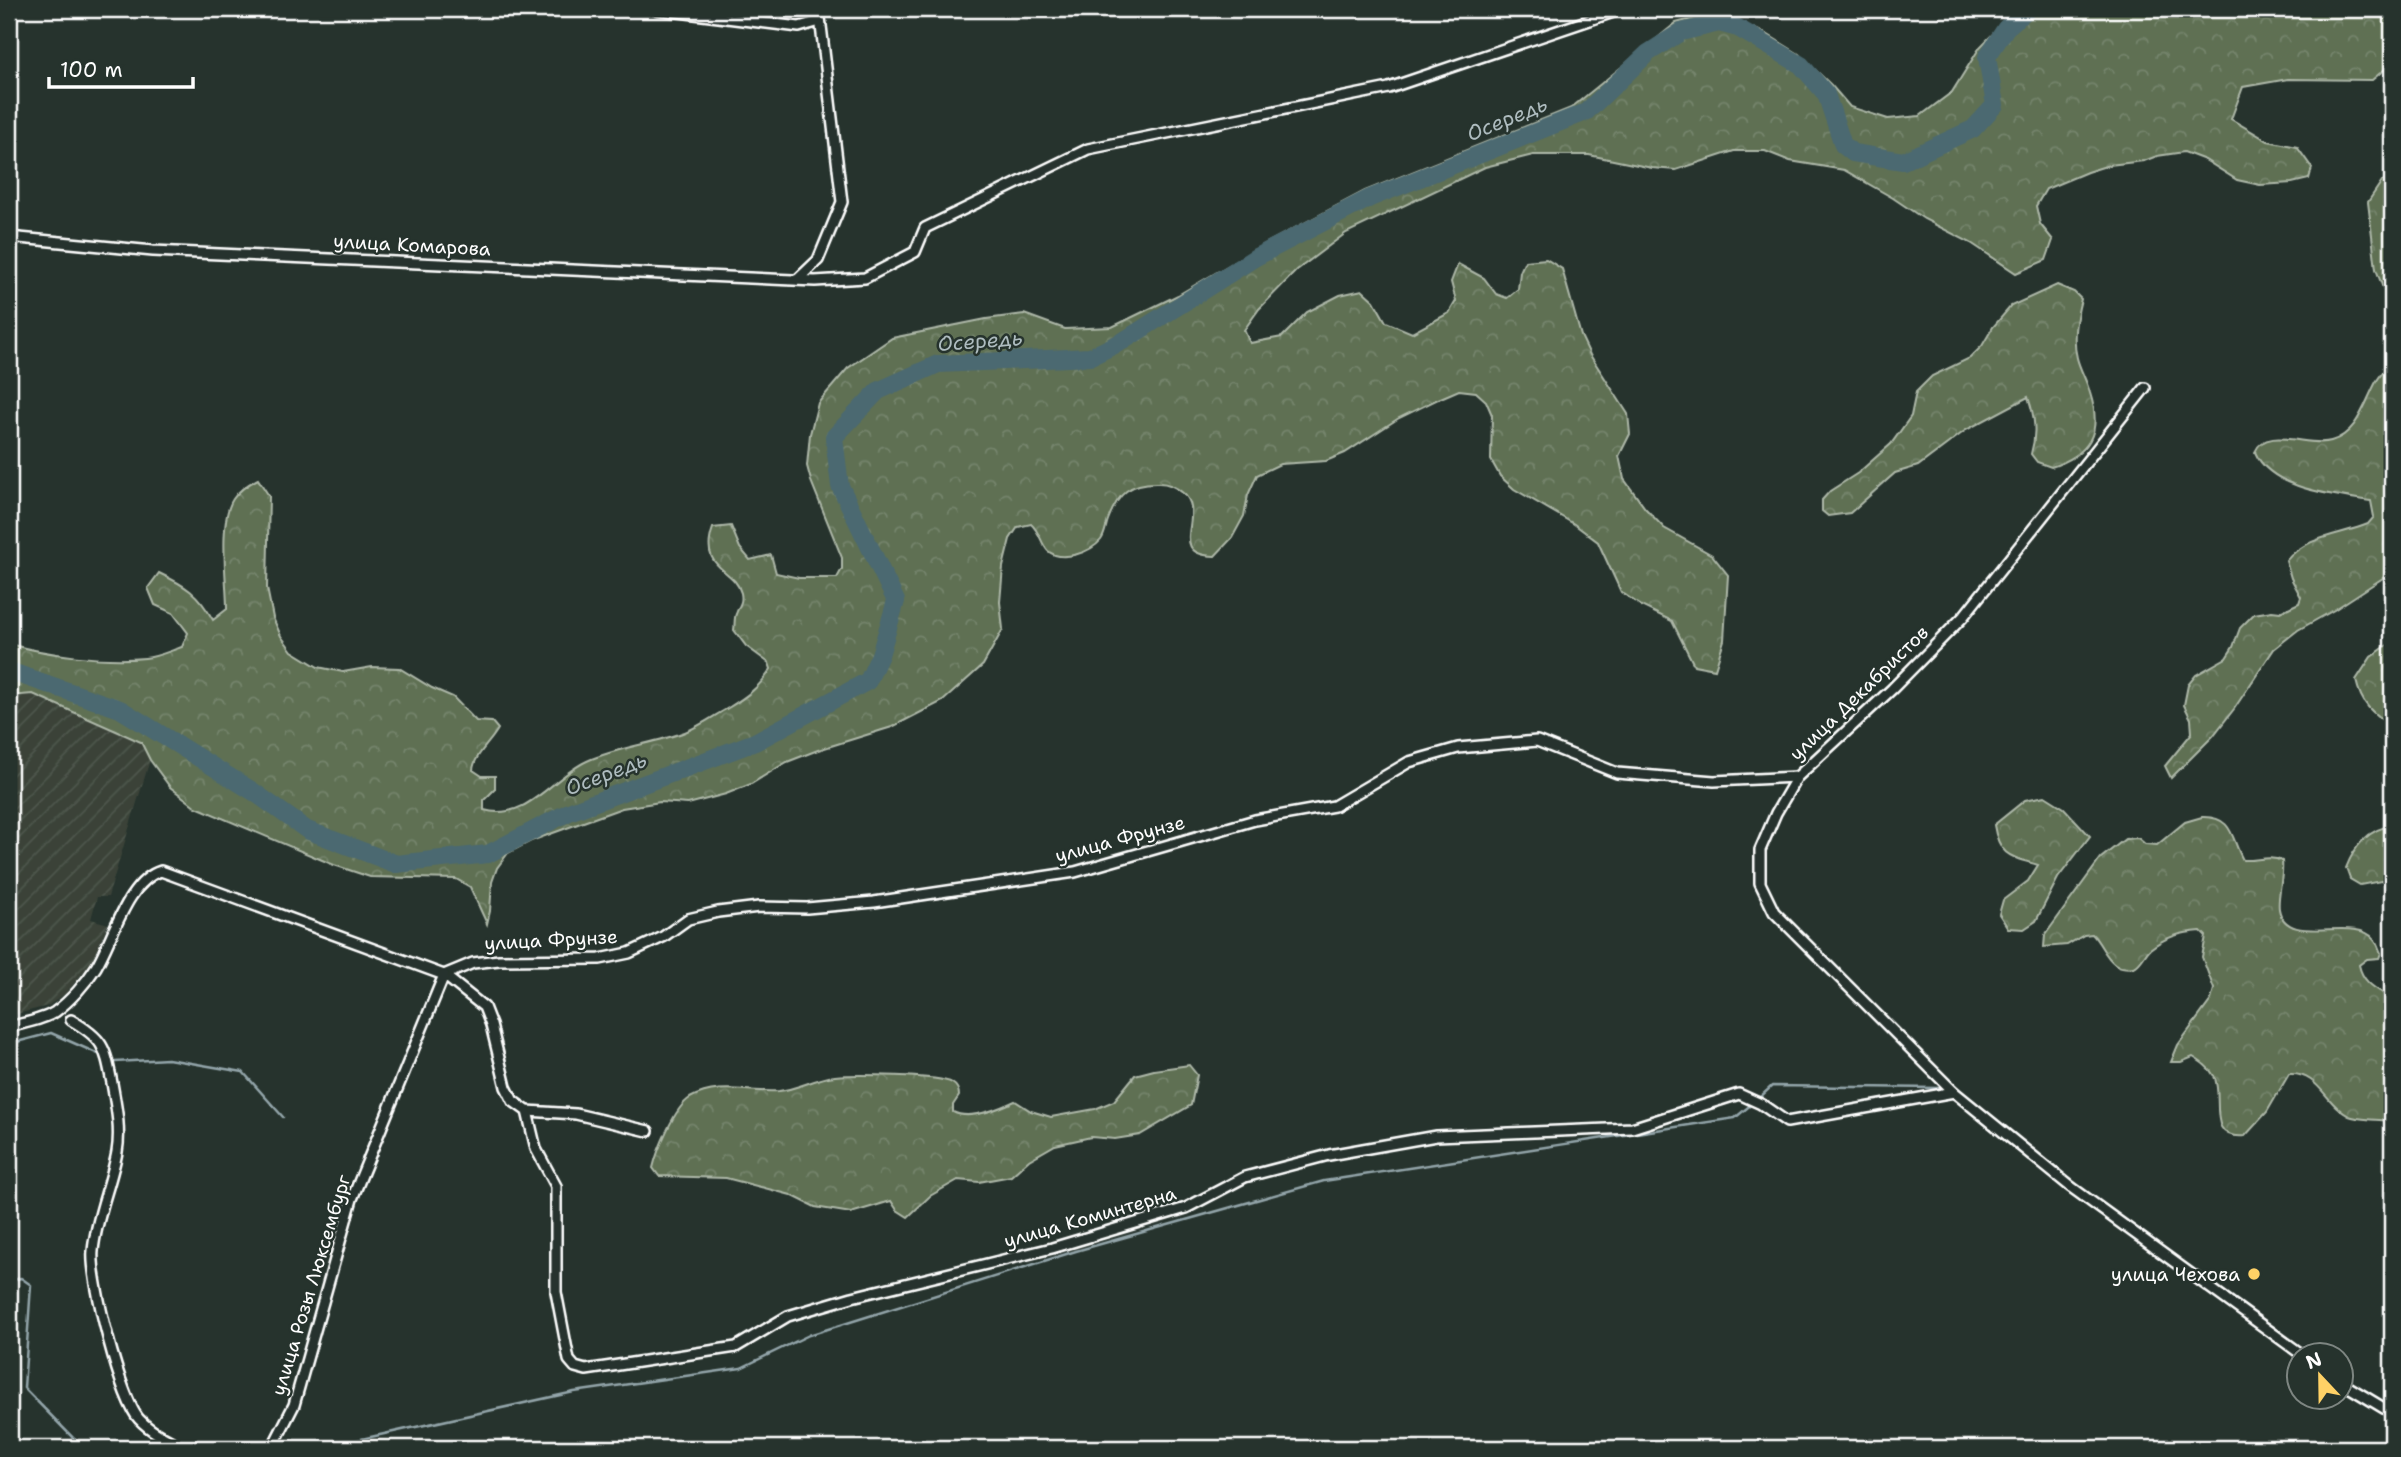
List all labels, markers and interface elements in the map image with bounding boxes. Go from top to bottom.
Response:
scale bar [49,46,192,90]
text: 100 m [60,56,123,84]
water label: Осередь [1462,90,1552,148]
street label: улица Комарова [333,228,491,262]
water label: Осередь [937,324,1023,358]
street label: улица Декабристов [1784,620,1934,766]
water label: Осередь [561,746,651,802]
street label: улица Фрунзе [1052,810,1188,868]
street label: улица Фрунзе [484,924,618,956]
street label: улица Розы Люксембург [265,1171,357,1398]
street label: улица Коминтерна [1001,1180,1179,1254]
place label: улица Чехова [2111,1262,2240,1287]
marker: улица Чехова [2246,1266,2262,1282]
north arrow [2286,1342,2356,1412]
text: N [2302,1346,2325,1375]

